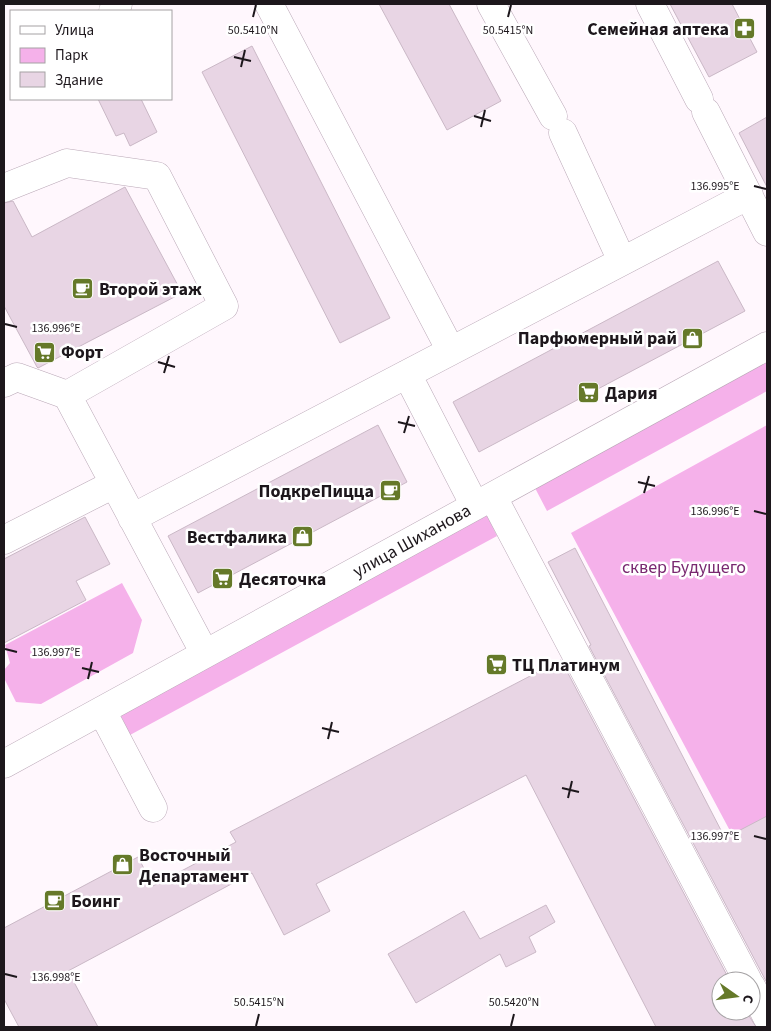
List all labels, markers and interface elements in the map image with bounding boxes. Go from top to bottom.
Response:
legend [10,10,172,100]
place label: Семейная аптека [587,17,729,42]
pharmacy icon: Семейная аптека [733,17,757,41]
text: Улица [55,20,94,41]
text: 50.5410°N [228,22,278,39]
text: 50.5415°N [483,22,533,39]
text: Парк [55,45,89,66]
text: Здание [55,70,103,91]
text: 136.995°E [690,178,740,195]
cafe icon: Второй этаж [71,277,95,301]
place label: Второй этаж [99,277,202,302]
text: 136.996°E [31,320,81,337]
place label: Парфюмерный рай [518,326,677,351]
shop icon: Парфюмерный рай [681,326,705,350]
supermarket icon: Форт [33,340,57,364]
place label: Форт [61,340,104,365]
supermarket icon: Дария [577,381,601,405]
place label: Дария [605,381,657,406]
place label: ПодкреПицца [259,479,374,504]
cafe icon: ПодкреПицца [378,479,402,503]
street label: улица Шиханова [348,498,476,584]
text: 136.996°E [690,503,740,520]
place label: Вестфалика [187,525,287,550]
shop icon: Вестфалика [291,525,315,549]
park label: сквер Будущего [622,555,746,580]
supermarket icon: Десяточка [211,567,235,591]
place label: Десяточка [239,567,326,592]
text: 136.997°E [31,644,81,661]
supermarket icon: ТЦ Платинум [484,653,508,677]
place label: ТЦ Платинум [512,653,620,678]
text: 136.997°E [690,828,740,845]
place label: Восточный Департамент [139,843,249,889]
shop icon: Восточный Департамент [111,853,135,877]
cafe icon: Боинг [43,889,67,913]
place label: Боинг [71,889,121,914]
text: 136.998°E [31,969,81,986]
north arrow [711,971,761,1021]
text: С [737,993,758,1005]
text: 50.5415°N [234,994,284,1011]
text: 50.5420°N [489,994,539,1011]

